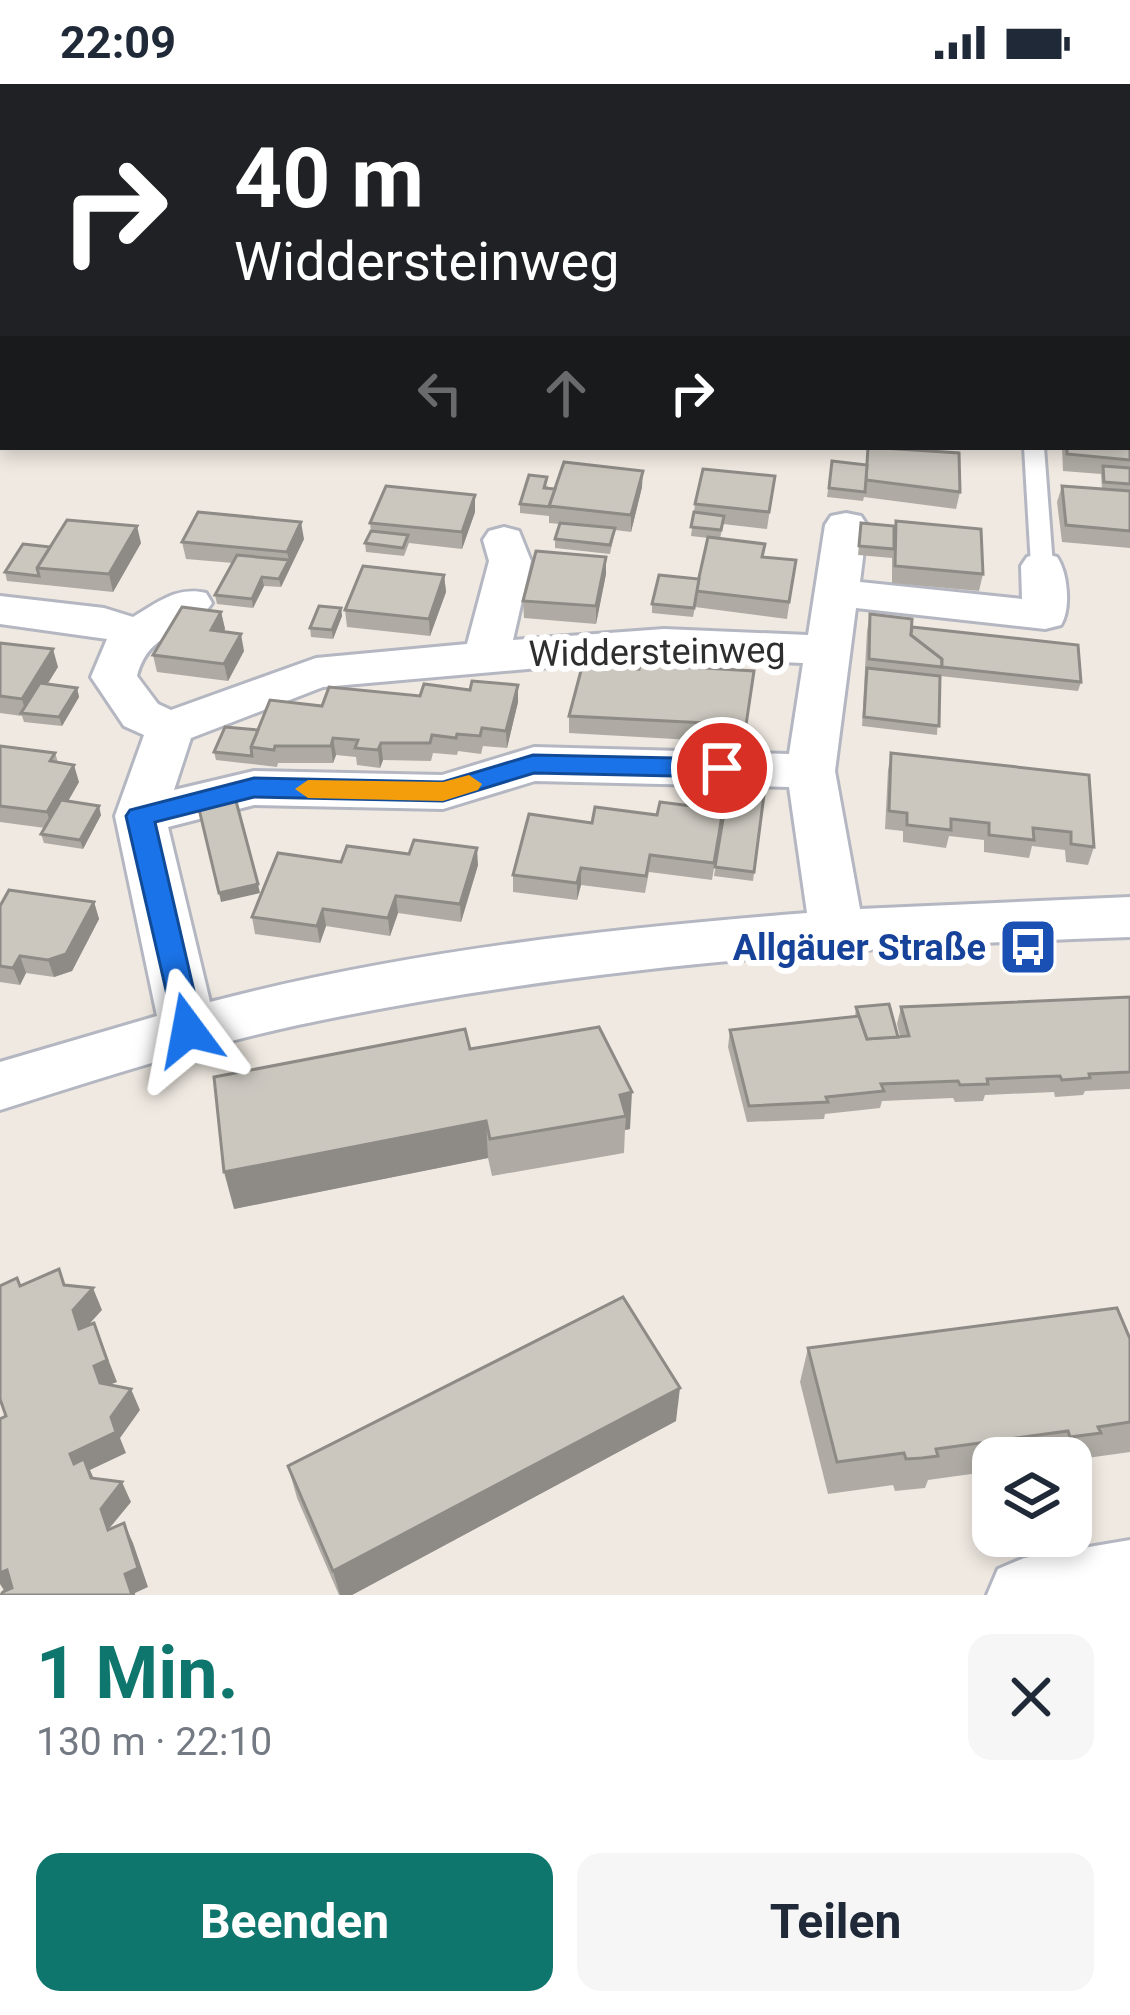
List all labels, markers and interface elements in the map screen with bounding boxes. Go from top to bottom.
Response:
text: 22:09 [60,16,176,69]
text: 40 m [234,129,424,228]
icon: right [36,132,192,288]
text: Widdersteinweg [234,230,620,293]
icon: left [407,360,473,426]
icon: ahead [533,360,599,426]
icon: right [659,360,725,426]
street label: Widdersteinweg [528,629,786,675]
pin [671,717,773,819]
icon: arrive [689,735,755,801]
bus stop icon: Allgäuer Straße [997,916,1059,978]
place label: Allgäuer Straße [733,927,986,969]
position arrow [125,967,251,1093]
map controls [972,1437,1092,1557]
button: layers [972,1437,1092,1557]
text: 1 Min. [36,1631,239,1716]
button: close [968,1634,1094,1760]
text: 130 m · 22:10 [36,1719,272,1765]
button: Beenden [36,1853,553,1991]
button: Teilen [577,1853,1094,1991]

